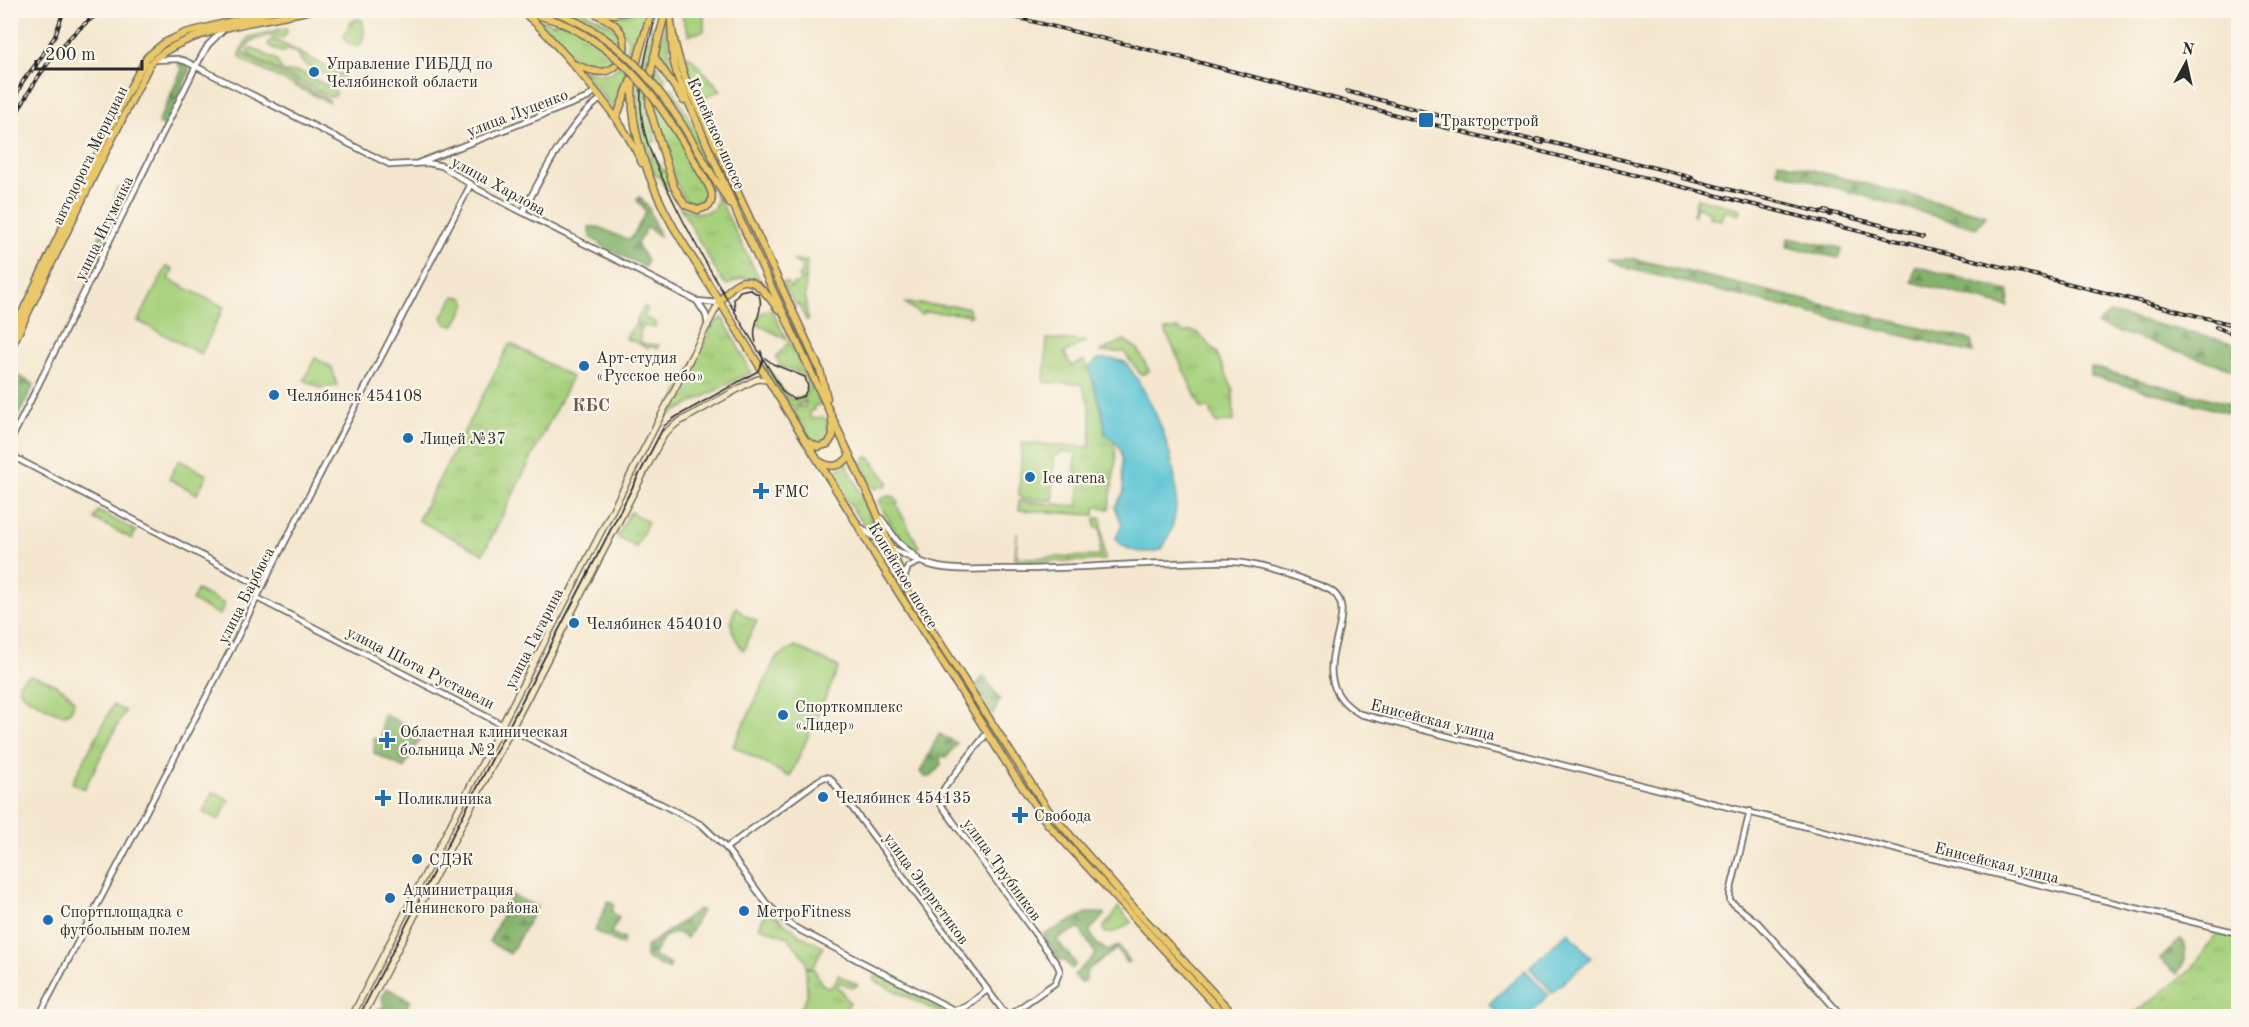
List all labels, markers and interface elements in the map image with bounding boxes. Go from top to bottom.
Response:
scale bar [36,33,142,71]
north arrow [2156,33,2216,93]
text: N [2181,41,2196,59]
text: 200 m [45,46,96,64]
place label: Управление ГИБДД по Челябинской области [326,57,493,91]
marker: Управление ГИБДД по Челябинской области [307,65,321,79]
street label: Копейское шоссе [683,75,747,192]
street label: автодорога Меридиан [50,84,131,228]
street label: улица Луценко [465,87,571,141]
marker: Тракторстрой [1417,111,1435,129]
place label: Тракторстрой [1440,114,1539,130]
street label: улица Харлова [448,154,548,219]
street label: улица Игуменка [73,174,137,284]
place label: Арт-студия «Русское небо» [596,351,704,385]
marker: Арт-студия «Русское небо» [577,359,591,373]
marker: Челябинск 454108 [267,388,281,402]
place label: Челябинск 454108 [286,389,422,405]
district label: КБС [572,397,610,415]
marker: Лицей №37 [401,431,415,445]
place label: Лицей №37 [420,432,506,448]
marker: Ice arena [1023,470,1037,484]
place label: Ice arena [1042,471,1106,487]
marker: FMC [752,482,770,500]
place label: FMC [774,485,809,501]
street label: Копейское шоссе [864,520,940,632]
street label: улица Барбюса [216,545,278,647]
street label: улица Гагарина [503,586,567,692]
marker: Челябинск 454010 [567,616,581,630]
place label: Челябинск 454010 [586,617,722,633]
street label: улица Шота Руставели [344,625,497,713]
street label: Енисейская улица [1368,698,1497,744]
place label: Спорткомплекс «Лидер» [795,700,903,734]
marker: Спорткомплекс «Лидер» [776,708,790,722]
place label: Областная клиническая больница №2 [400,725,568,759]
marker: Областная клиническая больница №2 [378,731,396,749]
marker: Поликлиника [374,789,392,807]
marker: Челябинск 454135 [816,790,830,804]
place label: Челябинск 454135 [835,791,971,807]
place label: Поликлиника [397,792,492,808]
marker: Свобода [1011,806,1029,824]
place label: Свобода [1034,809,1092,825]
street label: улица Трубников [959,816,1044,924]
street label: улица Энергетиков [880,831,971,948]
street label: Енисейская улица [1932,841,2061,887]
marker: СДЭК [410,852,424,866]
place label: СДЭК [429,853,474,869]
place label: Администрация Ленинского района [402,883,539,917]
marker: Администрация Ленинского района [383,891,397,905]
marker: МетроFitness [737,904,751,918]
place label: Спортплощадка с футбольным полем [60,905,190,939]
place label: МетроFitness [756,905,851,921]
marker: Спортплощадка с футбольным полем [41,913,55,927]

